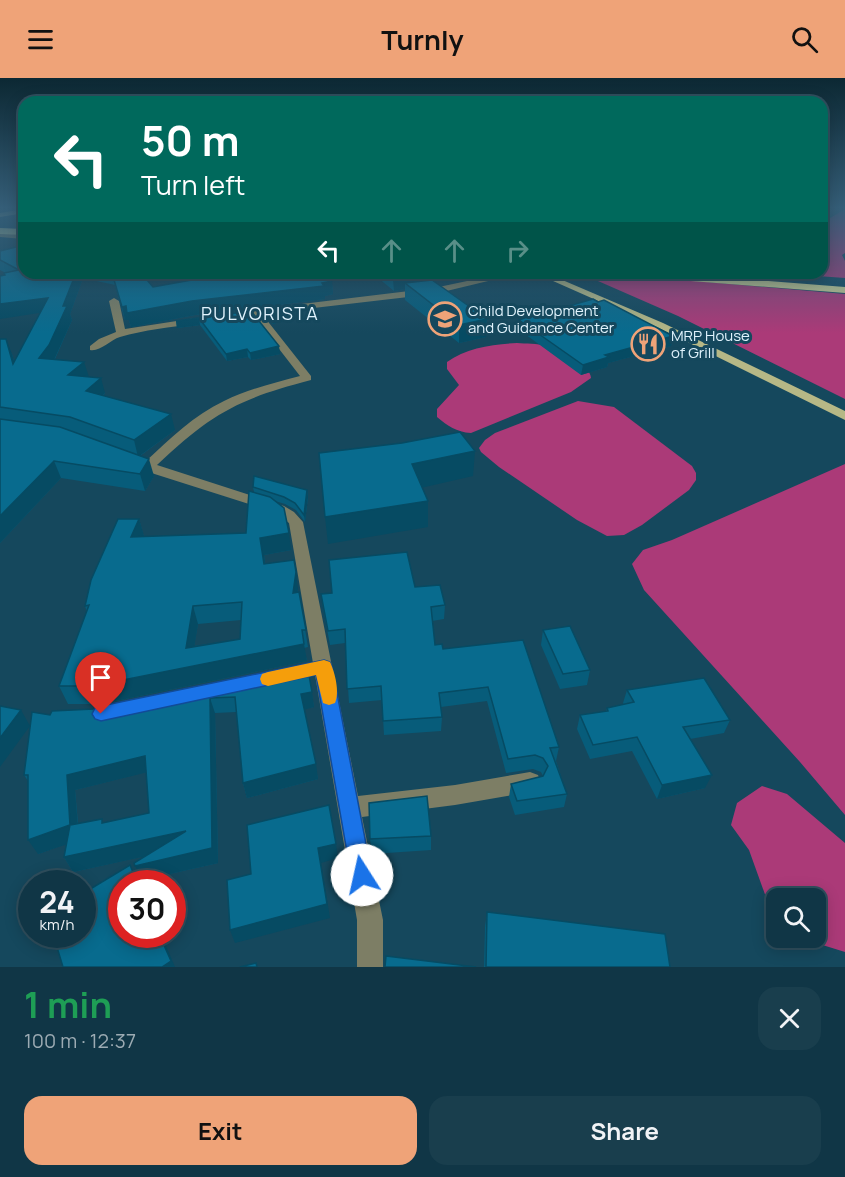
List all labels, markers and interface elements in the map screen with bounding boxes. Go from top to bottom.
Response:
text: Turnly [381,21,464,58]
icon: menu [24,23,57,56]
icon: search [788,23,821,56]
text: 50 m [141,111,239,169]
icon: left [42,120,120,198]
text: Turn left [141,166,245,203]
icon: left [312,234,345,267]
icon: ahead [375,234,408,267]
icon: ahead [438,234,471,267]
icon: right [501,234,534,267]
place label: Child Development and Guidance Center [468,300,615,338]
district label: PULVORISTA [201,301,319,325]
school or university icon: Child Development and Guidance Center [427,301,463,337]
place label: MRP House of Grill [671,325,750,363]
restaurant icon: MRP House of Grill [630,326,666,362]
pin [75,652,126,714]
icon: arrive [84,661,117,694]
position arrow [330,843,394,907]
speed limit sign: 30 [108,870,186,948]
text: 24 [39,881,75,922]
map controls [766,888,826,948]
button: search [766,888,826,948]
text: km/h [40,914,74,935]
text: 1 min [24,980,112,1029]
button: close [758,987,821,1050]
text: 100 m · 12:37 [24,1027,136,1054]
button: Exit [24,1096,417,1165]
button: Share [429,1096,821,1165]

